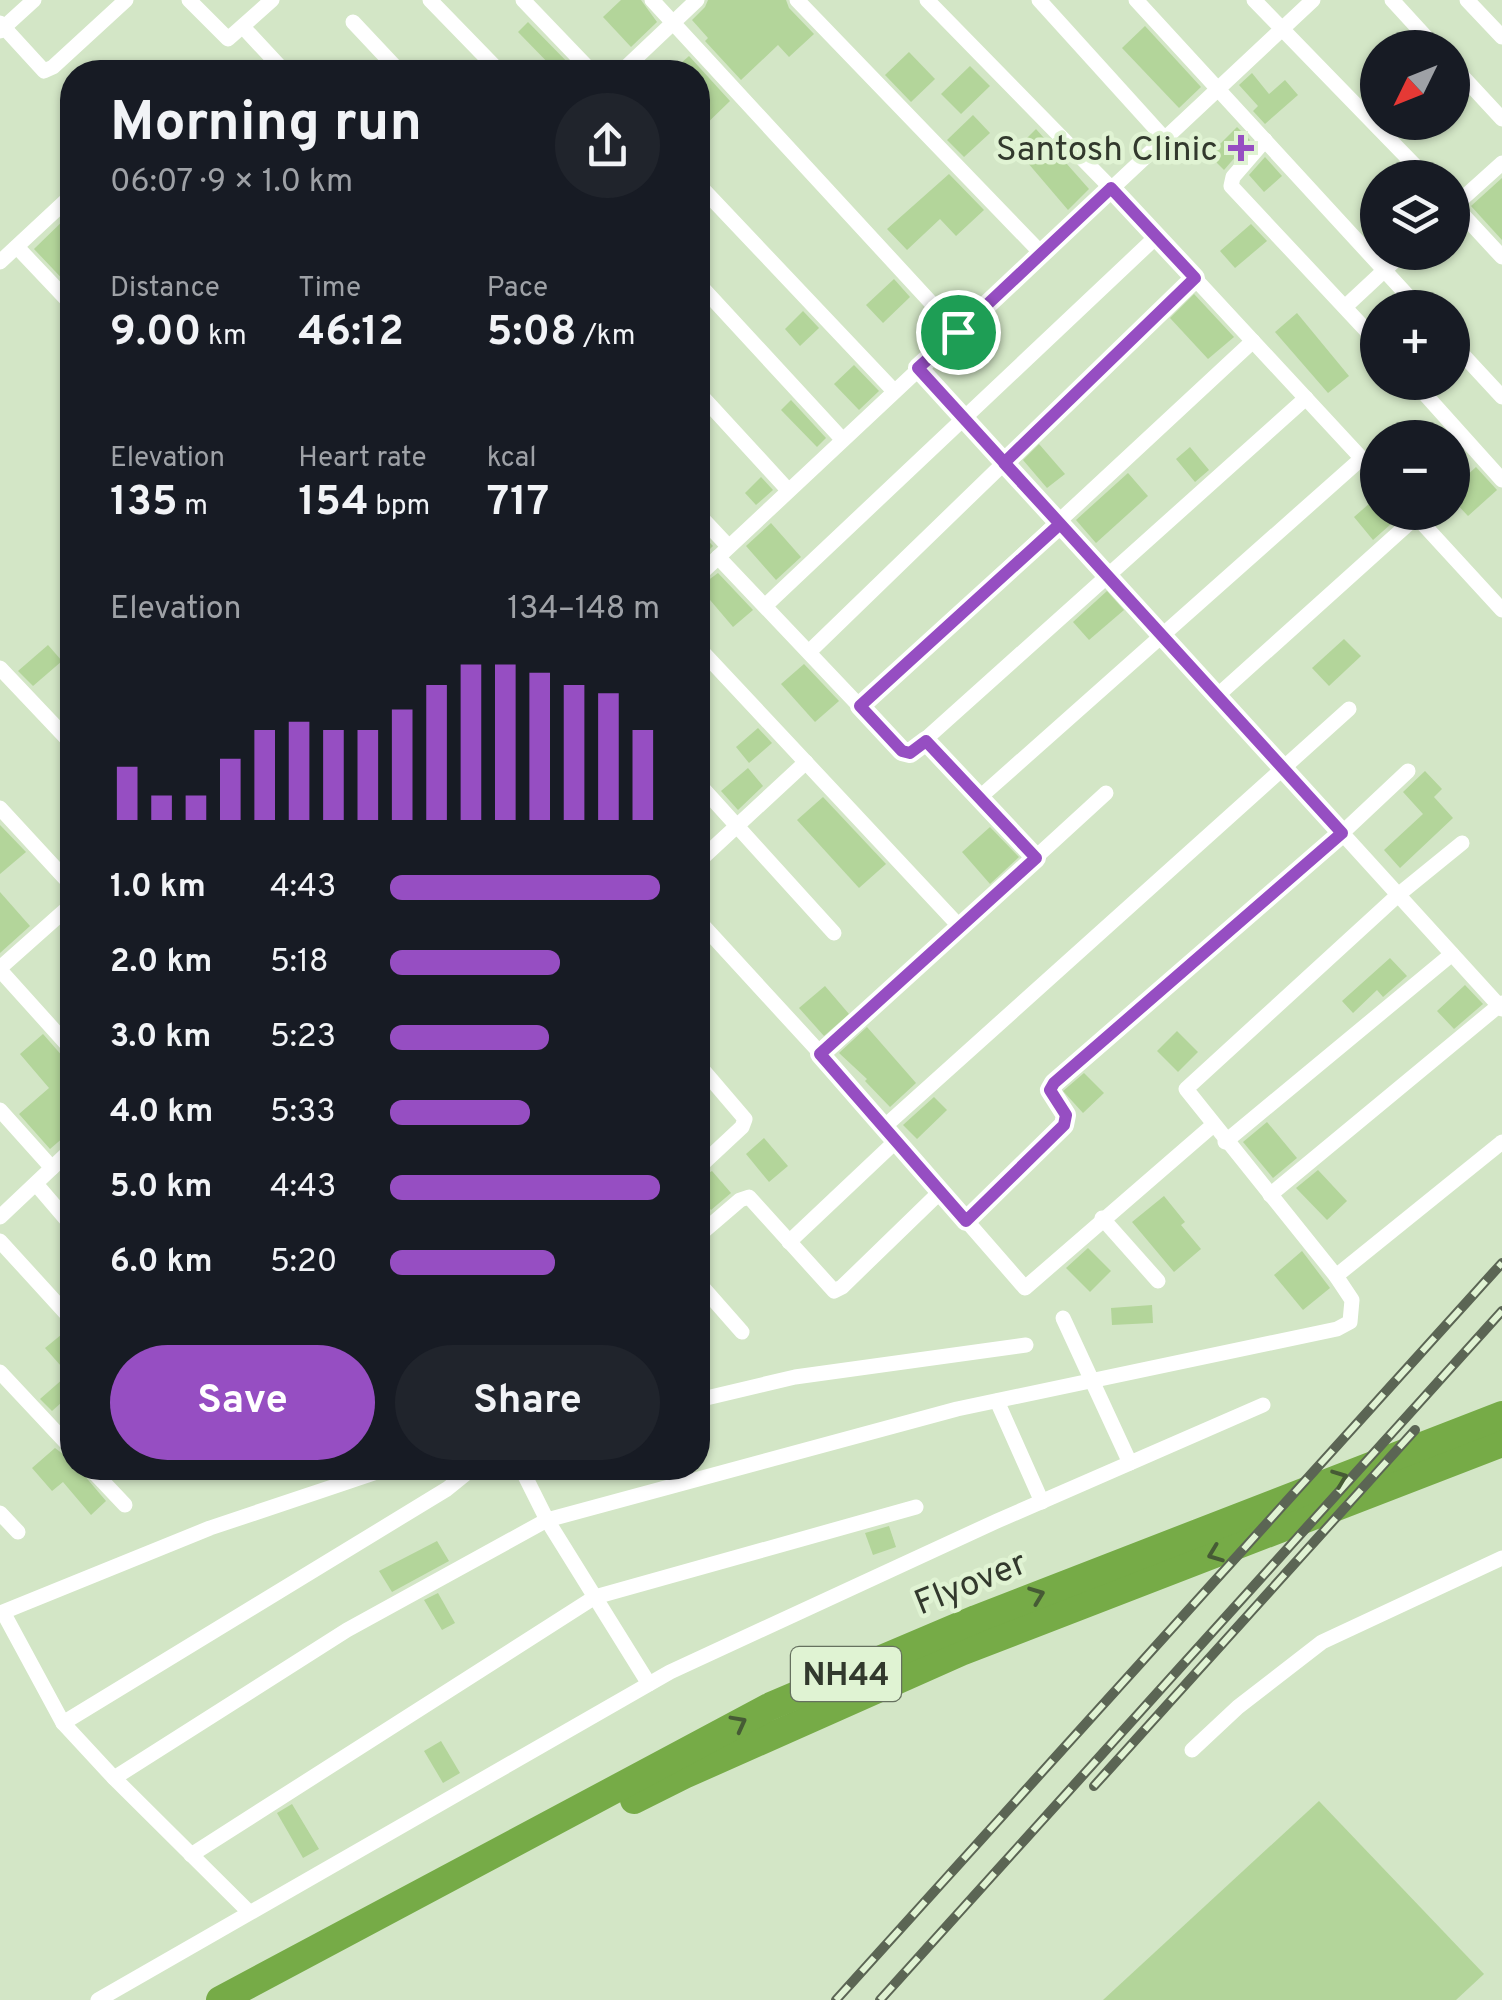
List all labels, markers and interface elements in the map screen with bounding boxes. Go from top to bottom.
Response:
north arrow [1360,30,1470,140]
map controls [1360,30,1470,530]
text: Morning run [110,90,422,160]
button: share [555,93,660,198]
place label: Santosh Clinic [996,129,1218,173]
marker: Santosh Clinic [1228,135,1254,161]
button: layers [1360,160,1470,270]
text: 06:07 · 9 × 1.0 km [110,163,353,203]
text: Distance [110,271,220,307]
text: Time [298,271,361,307]
text: Pace [487,271,548,307]
pin [916,290,1001,375]
button: + [1360,290,1470,400]
icon: arrive [931,305,986,360]
text: 9.00 [110,307,201,360]
text: 46:12 [298,307,404,360]
text: 5:08 [487,307,577,360]
text: km [201,319,247,355]
text: /km [577,319,635,355]
button: − [1360,420,1470,530]
text: Elevation [110,441,225,477]
text: Heart rate [298,441,426,477]
text: kcal [487,441,536,477]
text: 135 [110,477,178,530]
text: 154 [298,477,369,530]
text: 717 [487,477,549,530]
text: m [178,489,208,525]
text: bpm [369,489,430,525]
text: Elevation [110,590,242,630]
text: 134–148 m [507,590,660,630]
text: 1.0 km [110,868,206,908]
text: 4:43 [270,868,336,908]
text: 2.0 km [110,943,212,983]
text: 5:18 [270,943,329,983]
text: 3.0 km [110,1018,211,1058]
text: 5:23 [270,1018,336,1058]
text: 4.0 km [110,1093,213,1133]
text: 5:33 [270,1093,336,1133]
text: 5.0 km [110,1168,212,1208]
text: 4:43 [270,1168,336,1208]
text: 6.0 km [110,1243,212,1283]
text: 5:20 [270,1243,337,1283]
button: Save [110,1345,375,1460]
button: Share [395,1345,660,1460]
one-way arrow [1330,1469,1348,1489]
street label: Flyover [909,1542,1034,1627]
one-way arrow [1208,1543,1225,1563]
one-way arrow [1027,1587,1045,1607]
road number: NH44 [791,1647,901,1701]
one-way arrow [728,1716,746,1736]

